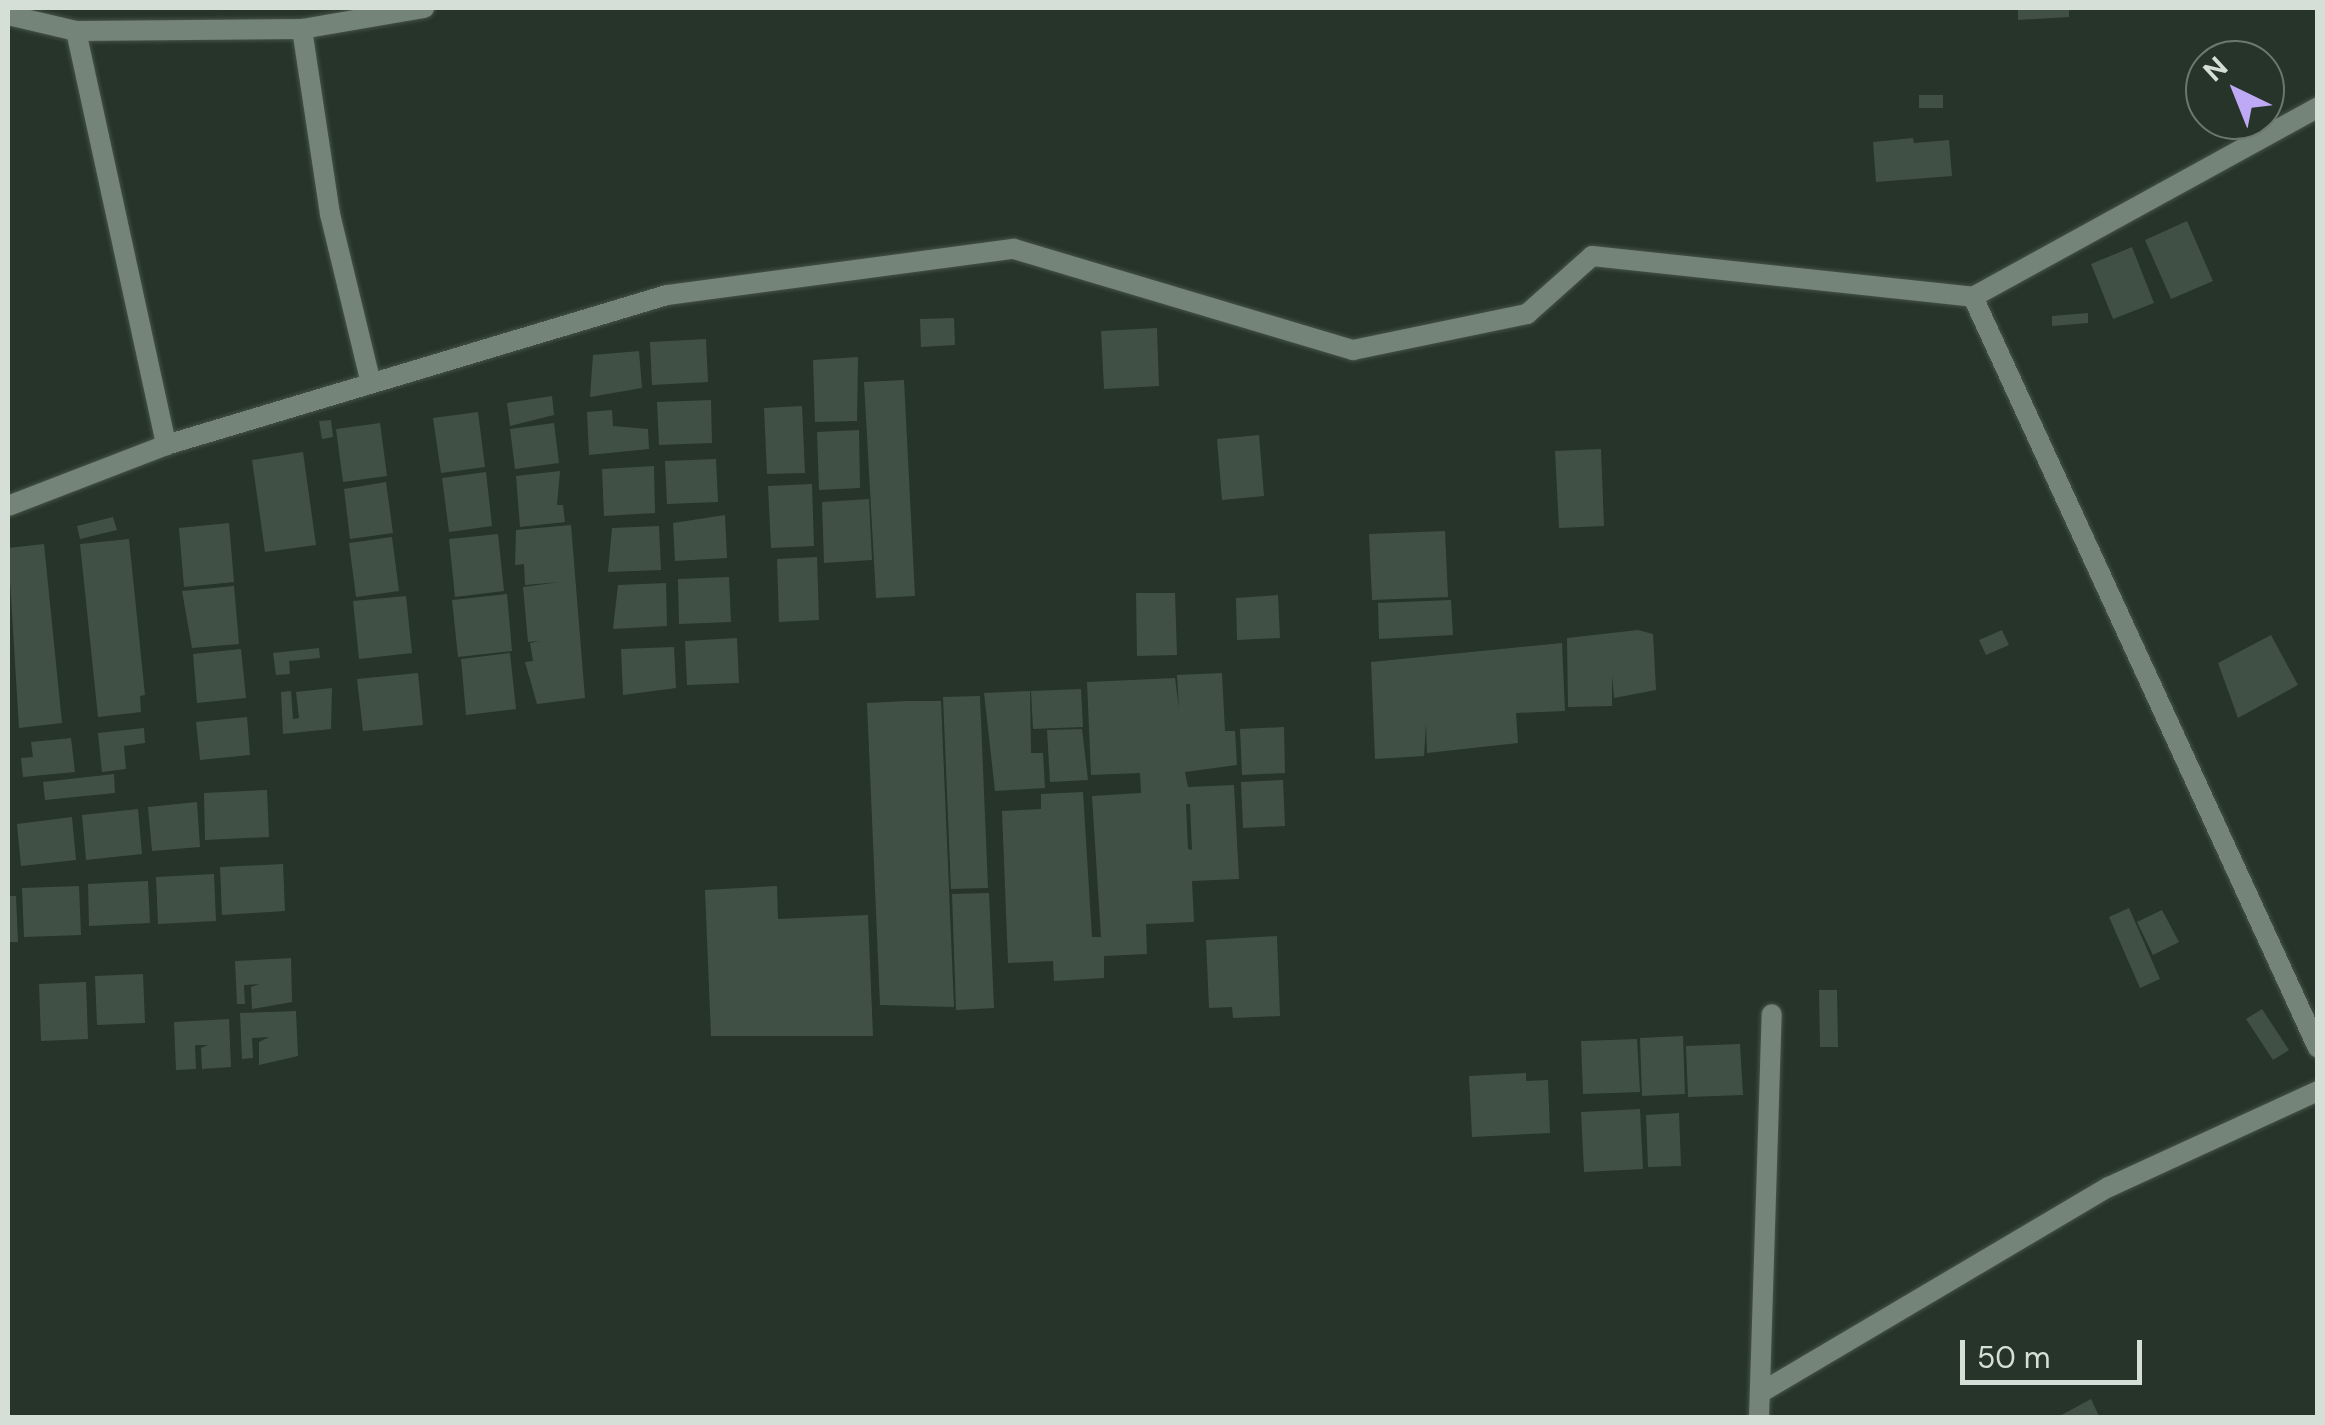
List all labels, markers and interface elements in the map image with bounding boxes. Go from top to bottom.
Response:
north arrow [2185,40,2285,140]
text: N [2195,49,2236,90]
scale bar [1965,1320,2148,1382]
text: 50 m [1977,1338,2051,1377]

